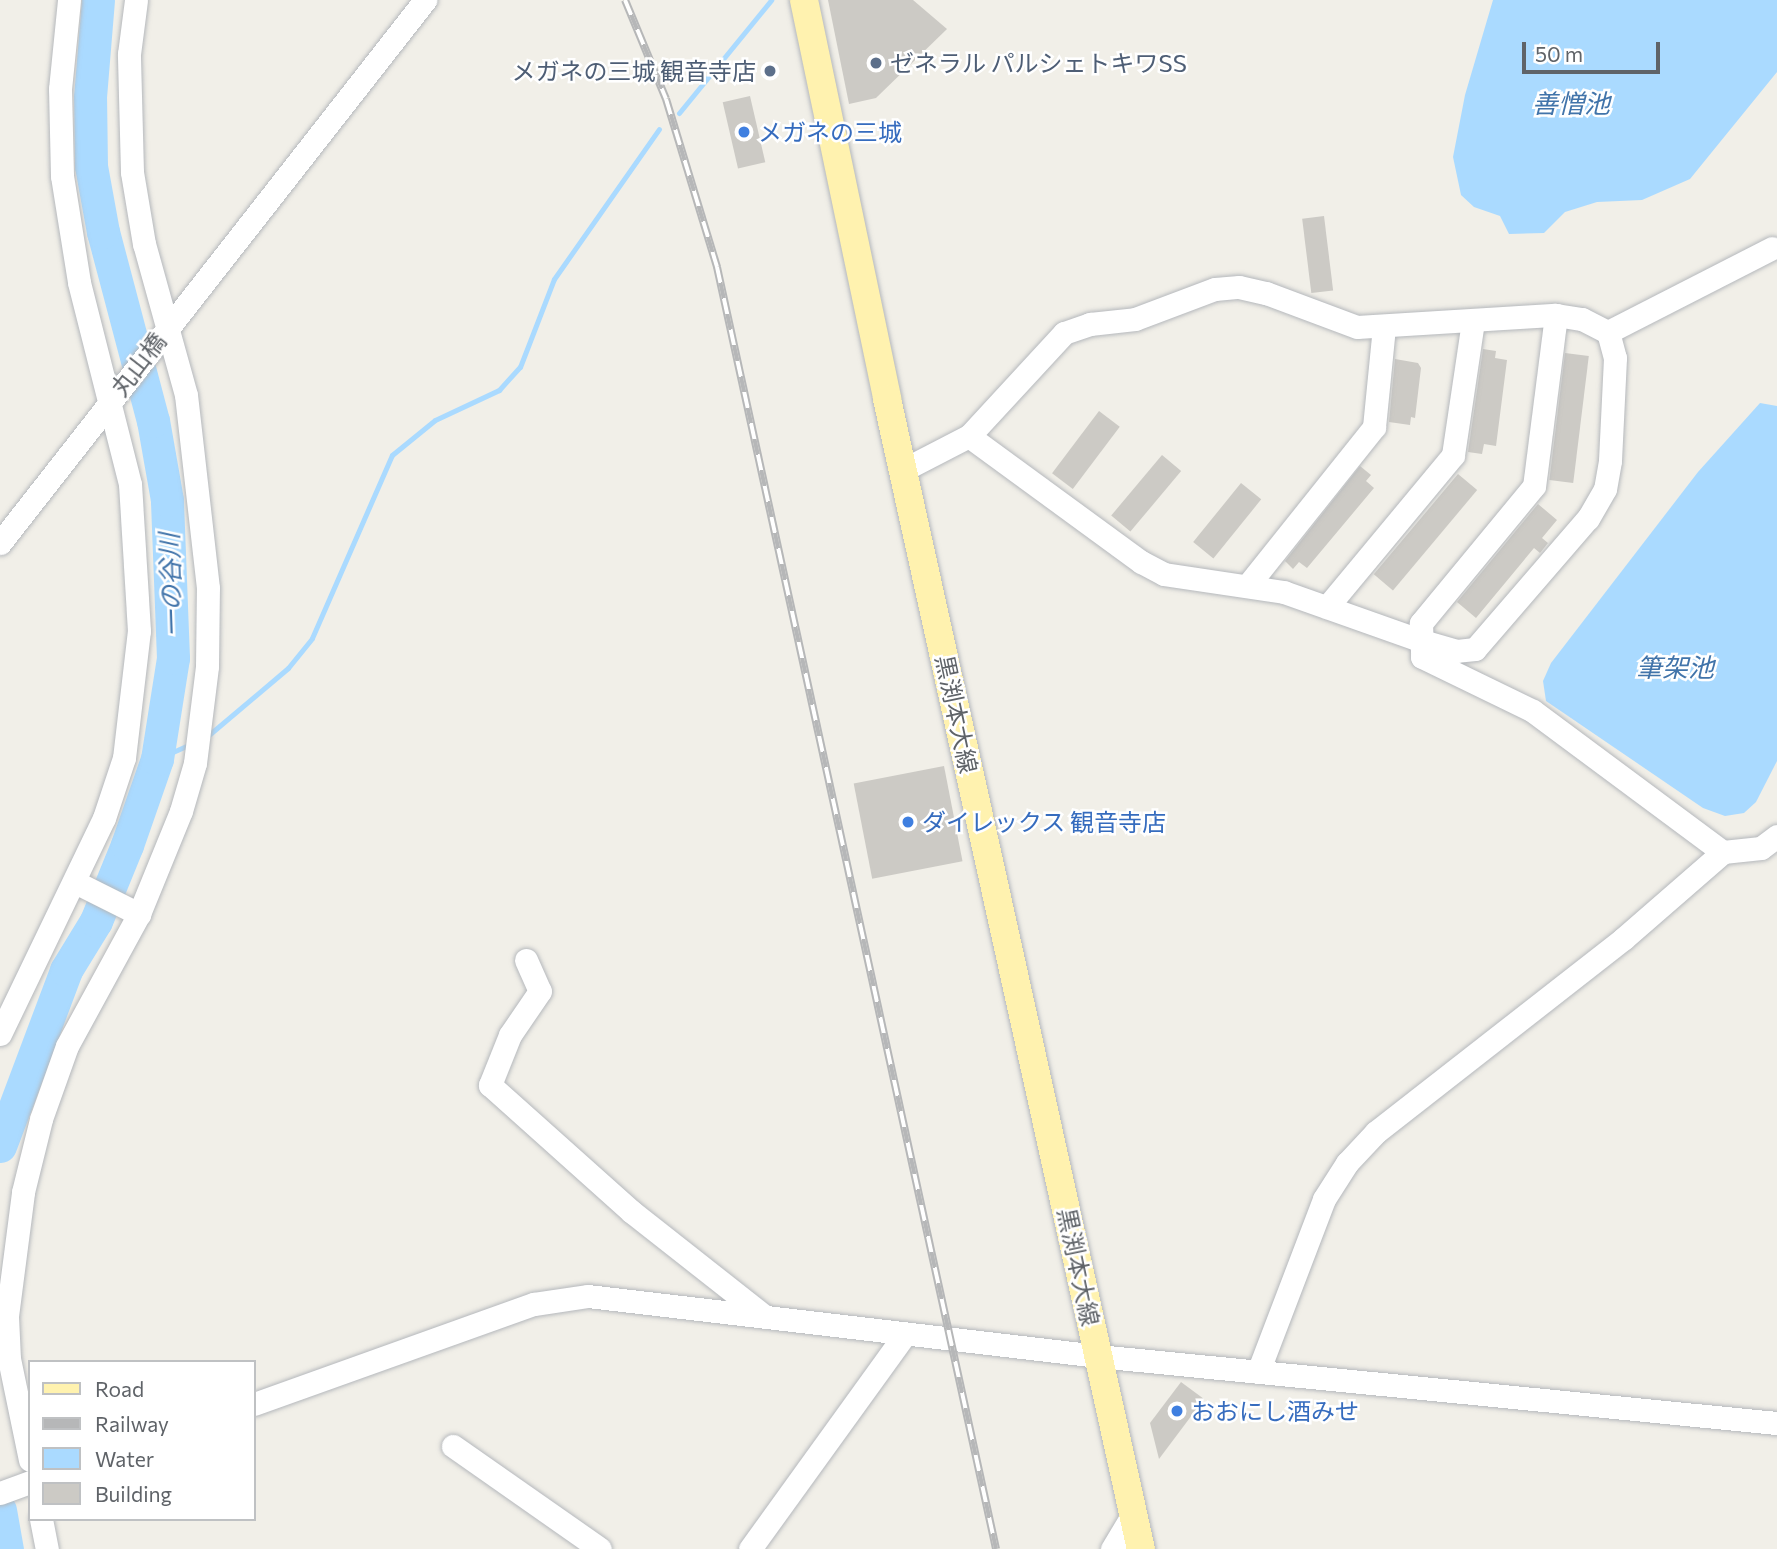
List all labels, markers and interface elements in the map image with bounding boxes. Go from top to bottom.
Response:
scale bar [1525,28,1663,72]
text: 50 m [1535,41,1583,66]
place label: ゼネラル パルシェトキワSS [890,49,1187,77]
marker: ゼネラル パルシェトキワSS [868,55,884,71]
place label: メガネの三城 観音寺店 [511,57,756,85]
marker: メガネの三城 観音寺店 [762,63,778,79]
water label: 善憎池 [1532,87,1610,119]
place label: メガネの三城 [758,118,902,146]
marker: メガネの三城 [736,124,752,140]
street label: 丸山橋 [104,327,172,401]
water label: 一の谷川 [153,532,187,638]
water label: 筆架池 [1636,651,1714,683]
street label: 黒渕本大線 [930,652,984,776]
place label: ダイレックス 観音寺店 [922,808,1167,836]
marker: ダイレックス 観音寺店 [900,814,916,830]
street label: 黒渕本大線 [1052,1205,1106,1329]
legend [28,1360,256,1521]
text: Road [95,1376,144,1401]
place label: おおにし酒みせ [1191,1397,1359,1425]
marker: おおにし酒みせ [1169,1403,1185,1419]
text: Railway [95,1411,169,1436]
text: Water [95,1446,154,1471]
text: Building [95,1481,172,1506]

